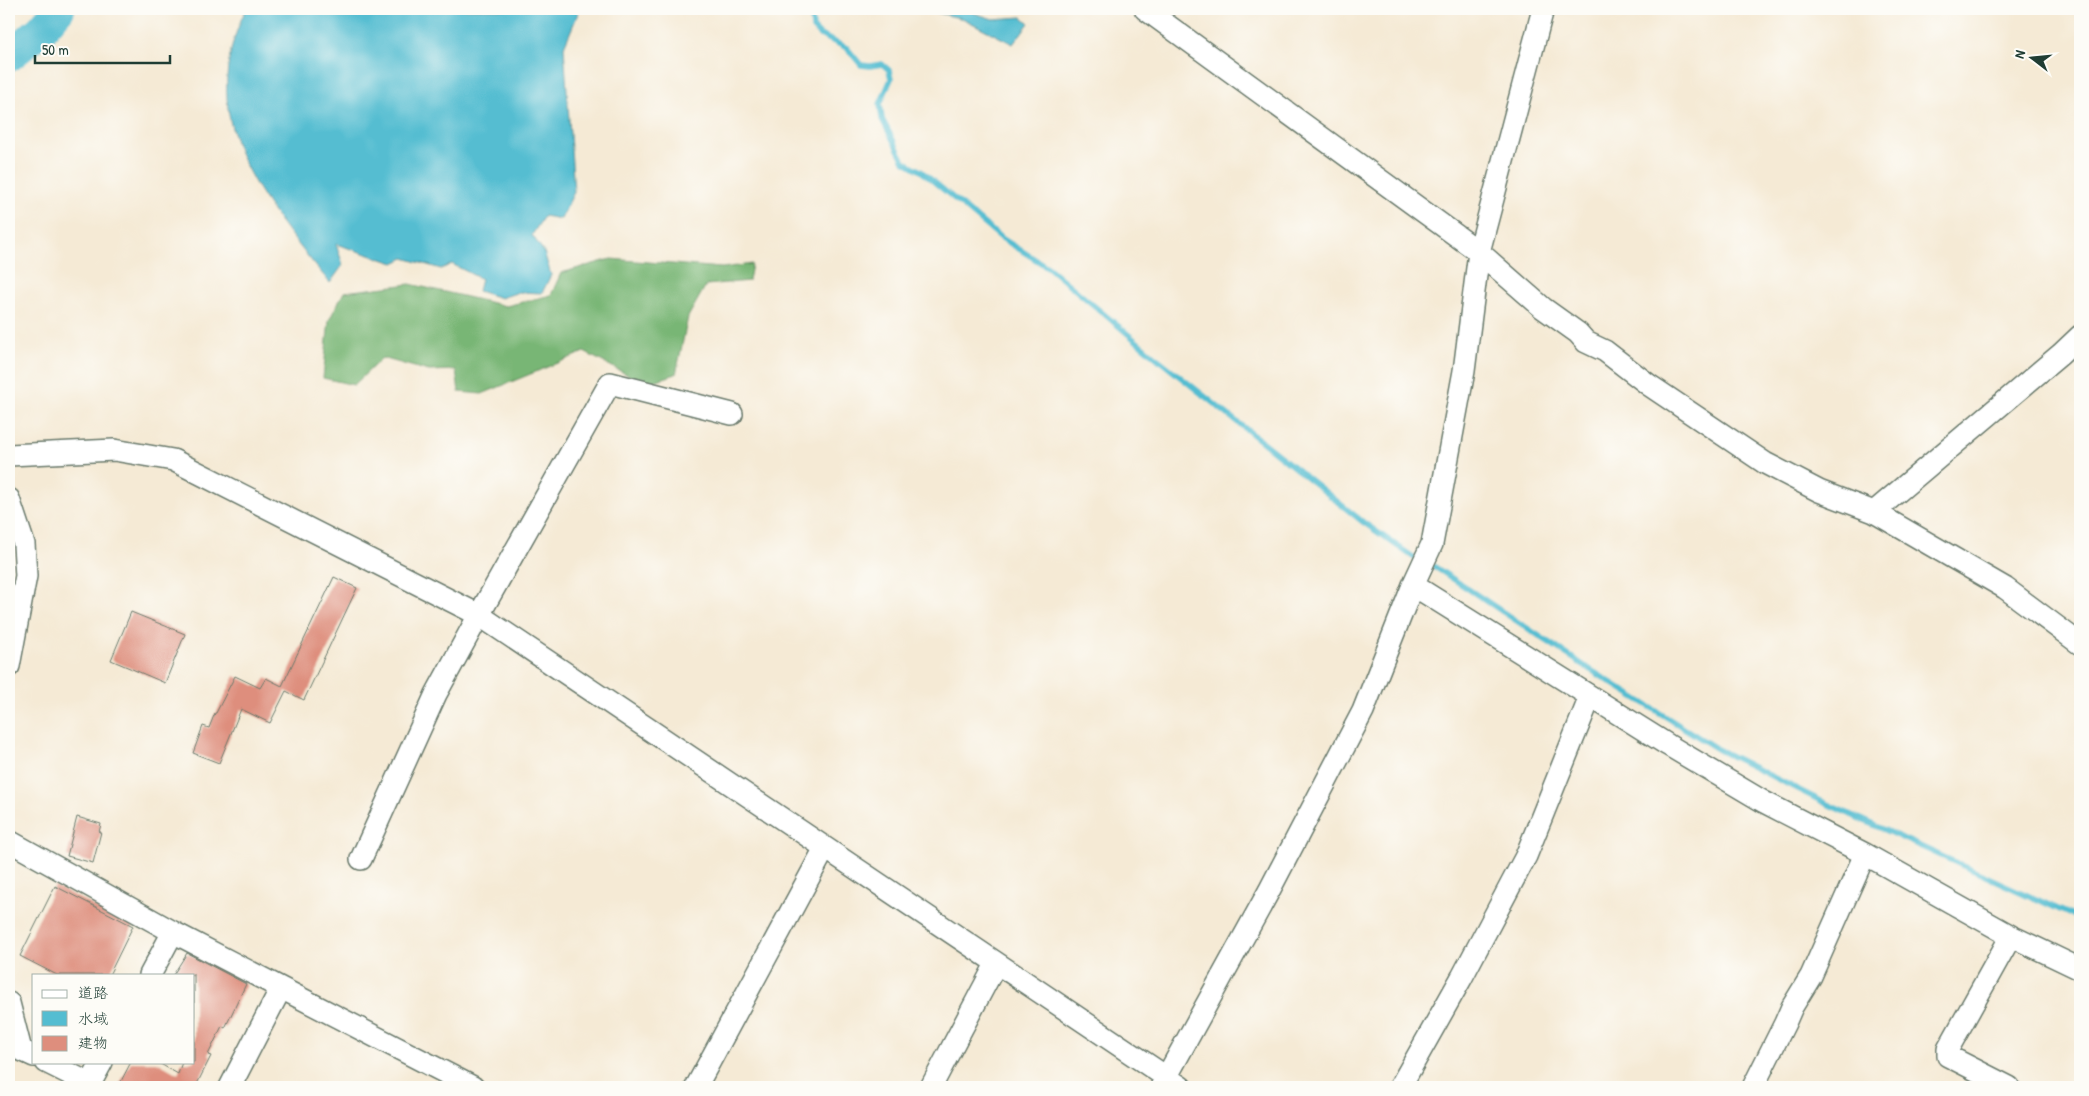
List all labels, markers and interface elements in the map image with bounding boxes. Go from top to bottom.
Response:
scale bar [35,32,170,64]
north arrow [2006,32,2056,82]
text: 50 m [42,39,69,60]
text: N [2009,48,2029,60]
legend [32,974,195,1064]
text: 道路 [78,982,108,1003]
text: 水域 [78,1008,108,1029]
text: 建物 [78,1032,108,1053]

